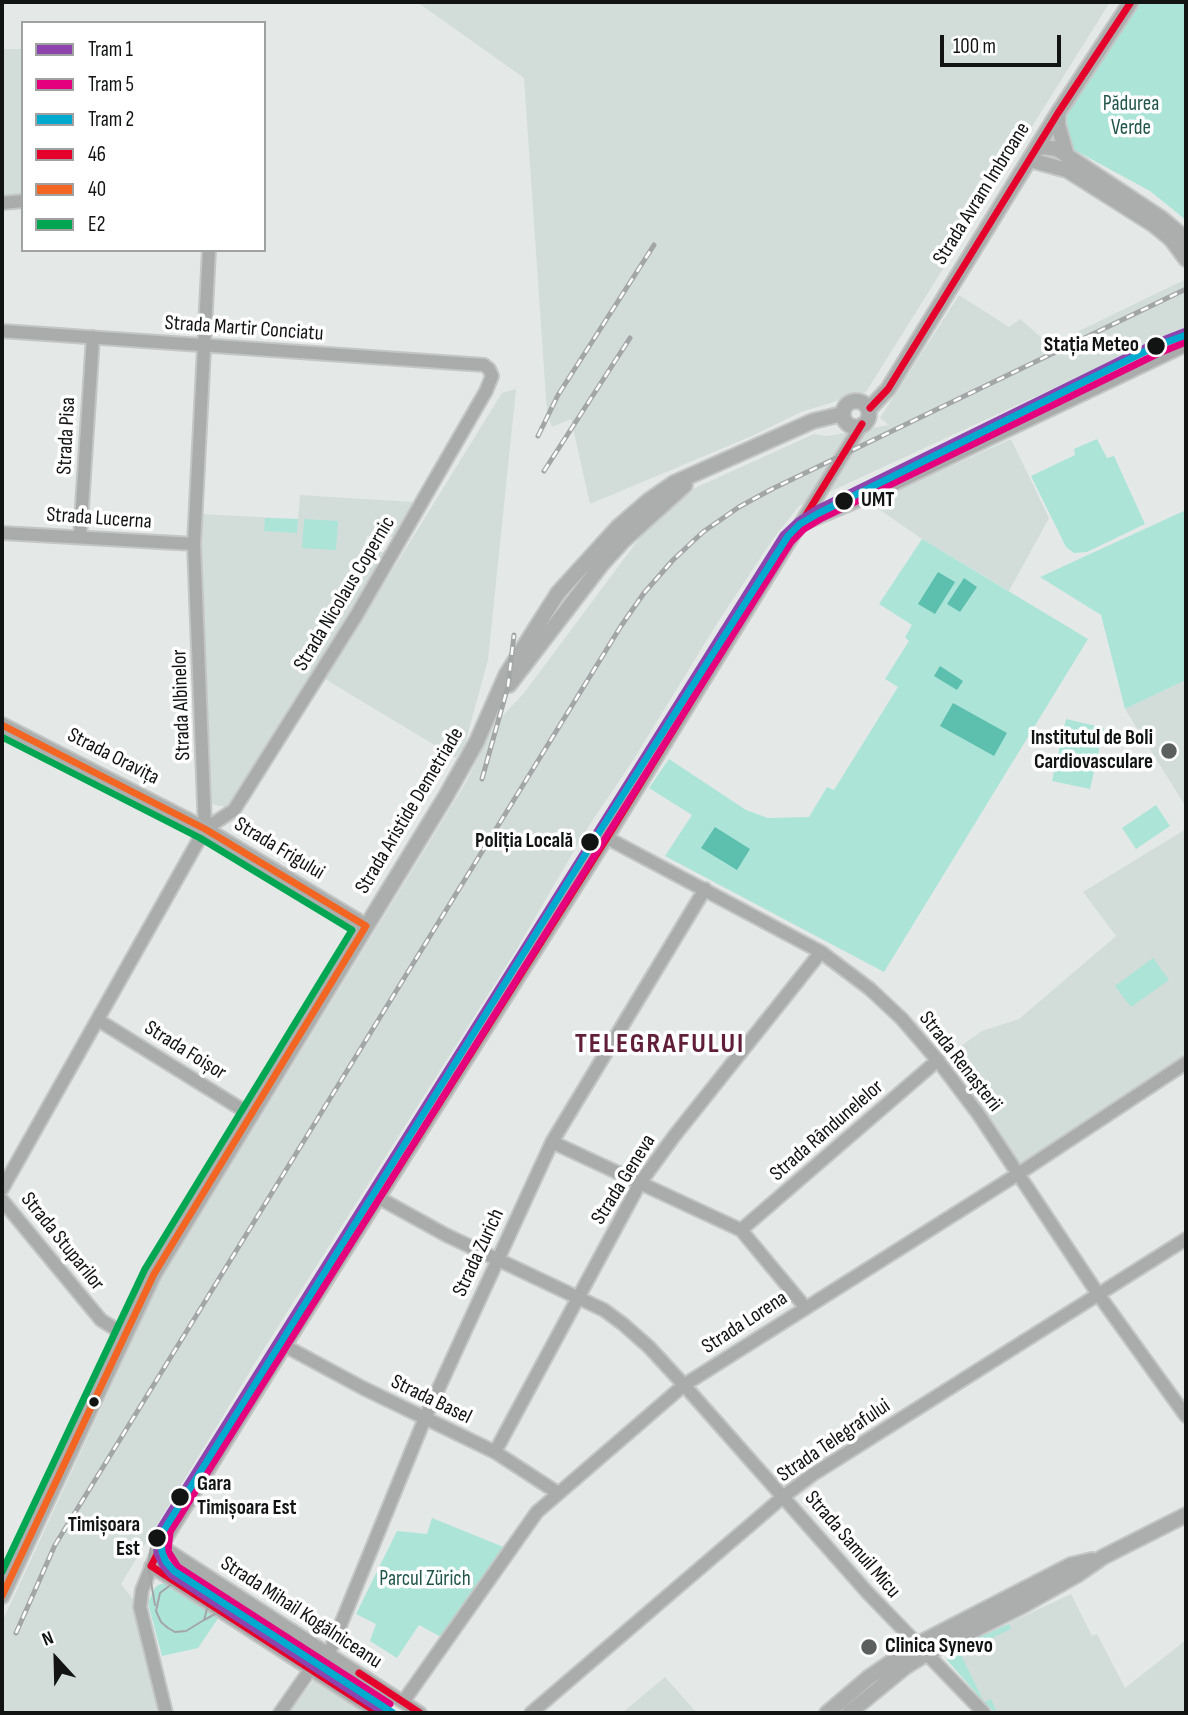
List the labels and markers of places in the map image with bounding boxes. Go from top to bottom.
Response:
place label: Stația Meteo [1044,333,1139,359]
marker: Stația Meteo [1145,335,1167,357]
place label: UMT [861,488,894,514]
marker: UMT [833,490,855,512]
place label: Institutul de Boli Cardiovasculare [1031,726,1153,776]
marker: Institutul de Boli Cardiovasculare [1159,741,1179,761]
place label: Poliția Locală [475,829,573,855]
marker: Poliția Locală [579,831,601,853]
unlabelled marker [87,1395,101,1409]
place label: Gara Timișoara Est [197,1472,297,1522]
marker: Gara Timișoara Est [169,1486,191,1508]
place label: Timișoara Est [68,1513,140,1563]
marker: Timișoara Est [146,1527,168,1549]
place label: Clinica Synevo [885,1634,993,1660]
marker: Clinica Synevo [859,1637,879,1657]

